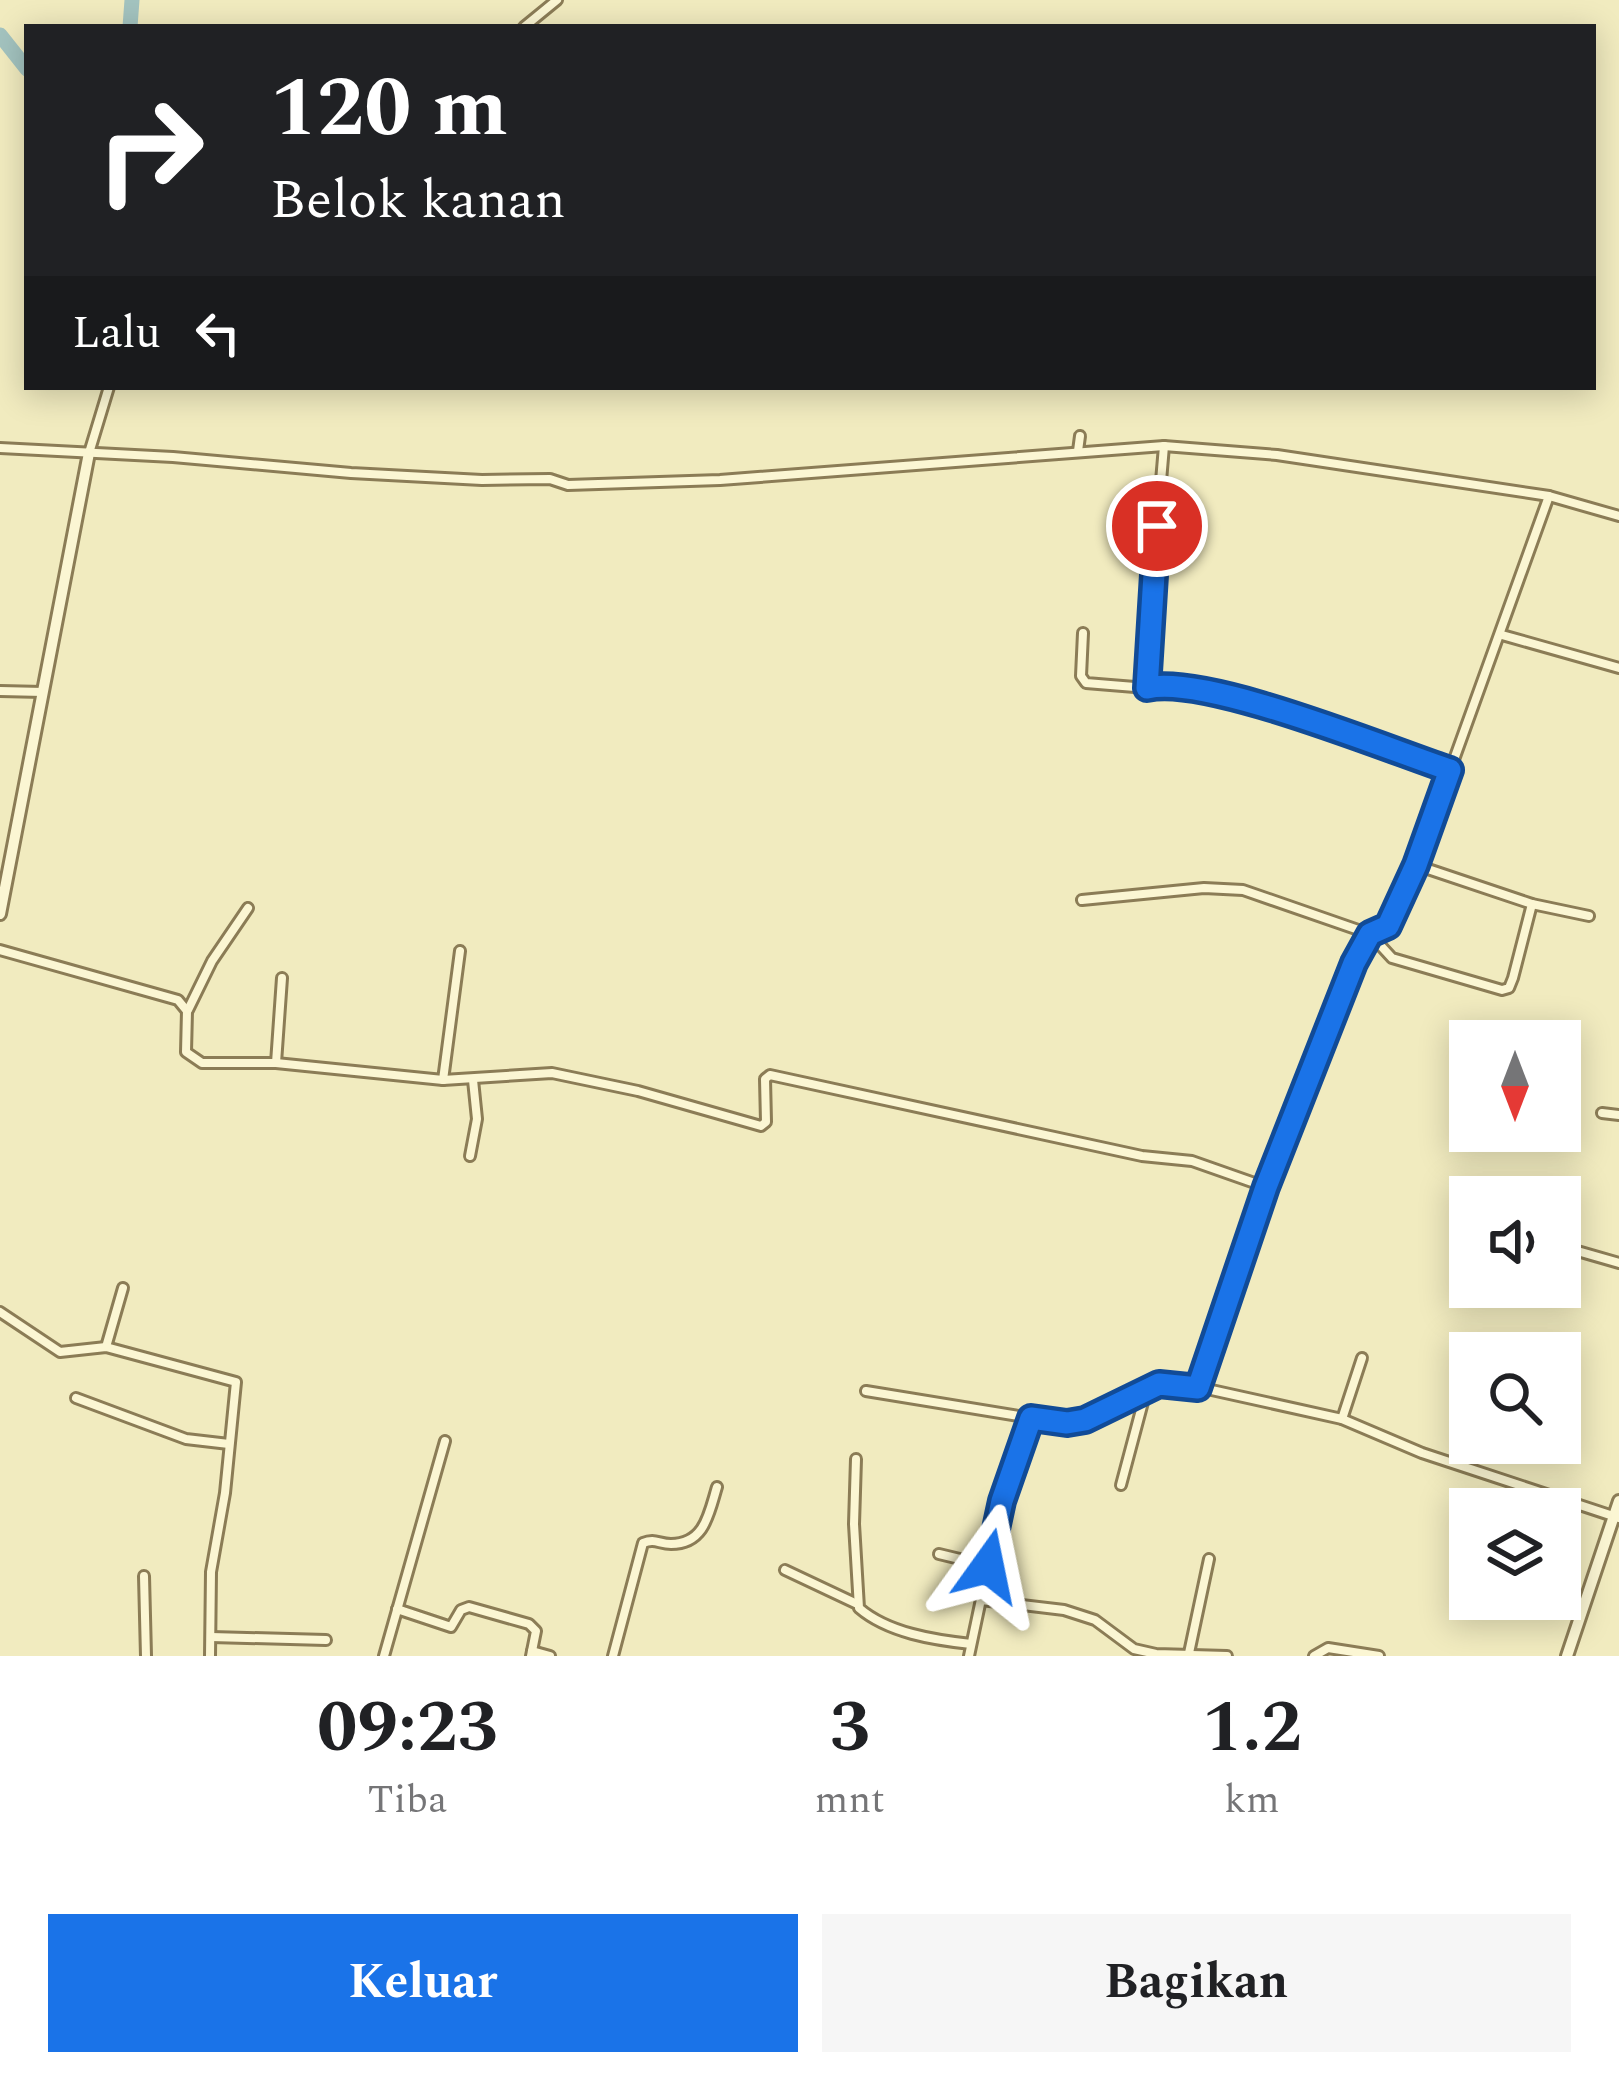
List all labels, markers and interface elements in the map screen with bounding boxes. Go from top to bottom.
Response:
text: 120 m [270,45,508,173]
icon: right [72,72,228,228]
text: Belok kanan [270,160,566,242]
text: Lalu [72,299,161,368]
icon: left [185,300,251,366]
pin [1106,475,1208,577]
icon: arrive [1124,493,1190,559]
north arrow [1449,1020,1581,1152]
map controls [1449,1020,1581,1620]
button: sound [1449,1176,1581,1308]
button: search [1449,1332,1581,1464]
button: layers [1449,1488,1581,1620]
position arrow [925,1503,1051,1629]
text: 09:23 [317,1674,498,1783]
text: 3 [830,1674,870,1783]
text: 1.2 [1202,1674,1302,1783]
text: Tiba [368,1771,447,1830]
text: mnt [815,1771,885,1830]
text: km [1224,1771,1280,1830]
button: Keluar [48,1914,798,2052]
button: Bagikan [822,1914,1571,2052]

